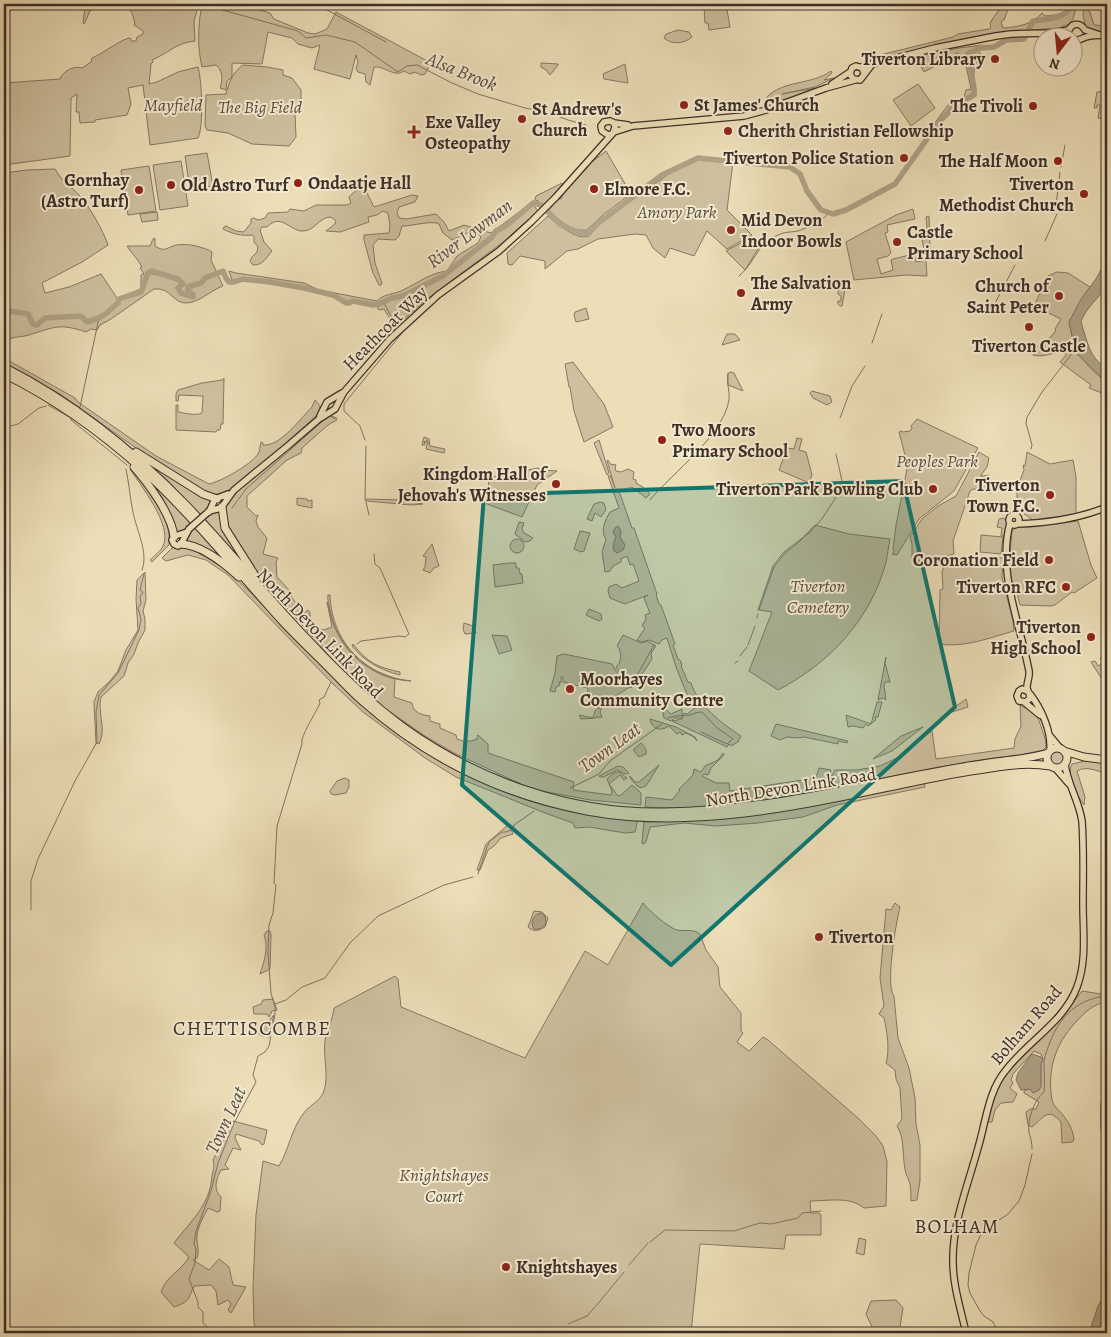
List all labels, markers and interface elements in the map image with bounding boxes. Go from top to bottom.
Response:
north arrow [1034,28,1084,78]
water label: Alsa Brook [421,46,501,98]
place label: Tiverton Library [861,47,986,71]
marker: Tiverton Library [989,53,1001,65]
text: N [1047,53,1062,75]
park label: Mayfield [143,93,203,117]
place label: St James' Church [694,93,819,117]
place label: The Tivoli [950,94,1023,118]
park label: The Big Field [218,95,303,119]
place label: St Andrew's Church [532,97,622,142]
marker: St James' Church [678,99,690,111]
marker: The Tivoli [1027,100,1039,112]
place label: Exe Valley Osteopathy [425,110,511,155]
marker: St Andrew's Church [516,113,528,125]
place label: Cherith Christian Fellowship [738,119,954,143]
marker: Exe Valley Osteopathy [407,125,421,139]
marker: Cherith Christian Fellowship [722,125,734,137]
place label: Tiverton Police Station [723,146,894,170]
place label: The Half Moon [939,149,1048,173]
marker: Tiverton Police Station [898,152,910,164]
marker: The Half Moon [1052,155,1064,167]
place label: Gornhay (Astro Turf) [41,168,130,213]
place label: Ondaatje Hall [308,171,411,195]
place label: Tiverton Methodist Church [939,172,1074,217]
place label: Old Astro Turf [181,173,291,197]
marker: Ondaatje Hall [292,177,304,189]
place label: Elmore F.C. [604,177,691,201]
marker: Old Astro Turf [165,179,177,191]
marker: Elmore F.C. [588,183,600,195]
marker: Gornhay (Astro Turf) [133,184,145,196]
marker: Tiverton Methodist Church [1078,188,1090,200]
water label: River Lowman [421,193,518,275]
park label: Amory Park [637,200,716,224]
place label: Mid Devon Indoor Bowls [741,208,842,253]
place label: Castle Primary School [907,220,1023,265]
marker: Mid Devon Indoor Bowls [725,224,737,236]
marker: Castle Primary School [891,236,903,248]
place label: The Salvation Army [750,271,851,316]
place label: Church of Saint Peter [967,274,1052,319]
street label: Heathcoat Way [337,280,433,376]
marker: The Salvation Army [735,287,747,299]
marker: Church of Saint Peter [1053,290,1065,302]
marker: Tiverton Castle [1023,321,1035,333]
place label: Tiverton Castle [972,334,1086,358]
place label: Two Moors Primary School [672,418,788,463]
marker: Two Moors Primary School [656,434,668,446]
park label: Peoples Park [896,449,978,473]
place label: Kingdom Hall of Jehovah's Witnesses [398,462,549,507]
place label: Tiverton Town F.C. [967,473,1040,518]
place label: Tiverton Park Bowling Club [716,477,923,501]
marker: Kingdom Hall of Jehovah's Witnesses [550,478,562,490]
marker: Tiverton Park Bowling Club [927,483,939,495]
marker: Tiverton Town F.C. [1044,489,1056,501]
place label: Coronation Field [913,548,1039,572]
marker: Coronation Field [1043,554,1055,566]
street label: North Devon Link Road [251,563,389,704]
park label: Tiverton Cemetery [787,574,849,619]
place label: Tiverton RFC [956,575,1056,599]
marker: Tiverton RFC [1060,581,1072,593]
place label: Tiverton High School [990,615,1081,660]
marker: Tiverton High School [1085,631,1097,643]
place label: Moorhayes Community Centre [580,667,724,712]
marker: Moorhayes Community Centre [564,683,576,695]
water label: Town Leat [573,715,647,779]
street label: North Devon Link Road [704,762,878,812]
place label: Tiverton [829,925,894,949]
marker: Tiverton [813,931,825,943]
street label: Bolham Road [985,980,1067,1070]
district label: CHETTISCOMBE [173,1015,331,1042]
water label: Town Leat [199,1081,253,1158]
park label: Knightshayes Court [399,1163,489,1208]
district label: BOLHAM [914,1213,1000,1240]
place label: Knightshayes [516,1255,617,1279]
marker: Knightshayes [500,1261,512,1273]

